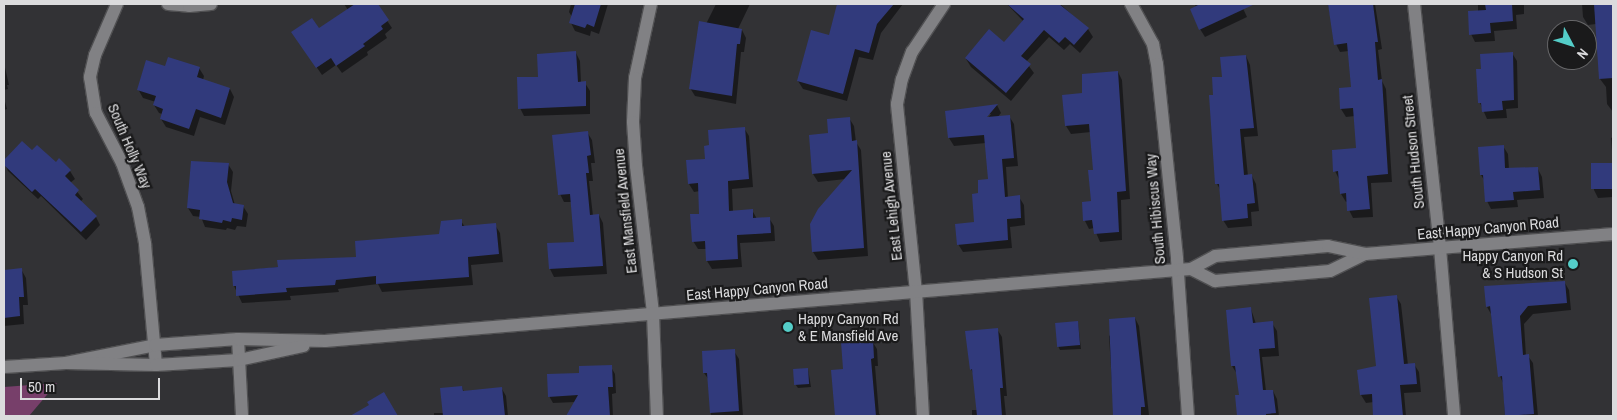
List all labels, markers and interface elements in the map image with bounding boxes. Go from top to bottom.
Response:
north arrow [1547,20,1597,70]
text: N [1573,45,1592,63]
street label: South Hudson Street [1398,94,1428,210]
street label: South Holly Way [104,101,156,191]
street label: East Mansfield Avenue [609,147,641,275]
street label: East Lehigh Avenue [876,150,906,262]
street label: South Hibiscus Way [1141,153,1169,265]
street label: East Happy Canyon Road [1416,213,1560,243]
place label: Happy Canyon Rd & S Hudson St [1463,246,1563,281]
marker: Happy Canyon Rd & S Hudson St [1567,258,1579,270]
street label: East Happy Canyon Road [685,274,829,304]
place label: Happy Canyon Rd & E Mansfield Ave [798,309,899,344]
marker: Happy Canyon Rd & E Mansfield Ave [782,321,794,333]
scale bar [22,368,162,400]
text: 50 m [28,376,55,397]

